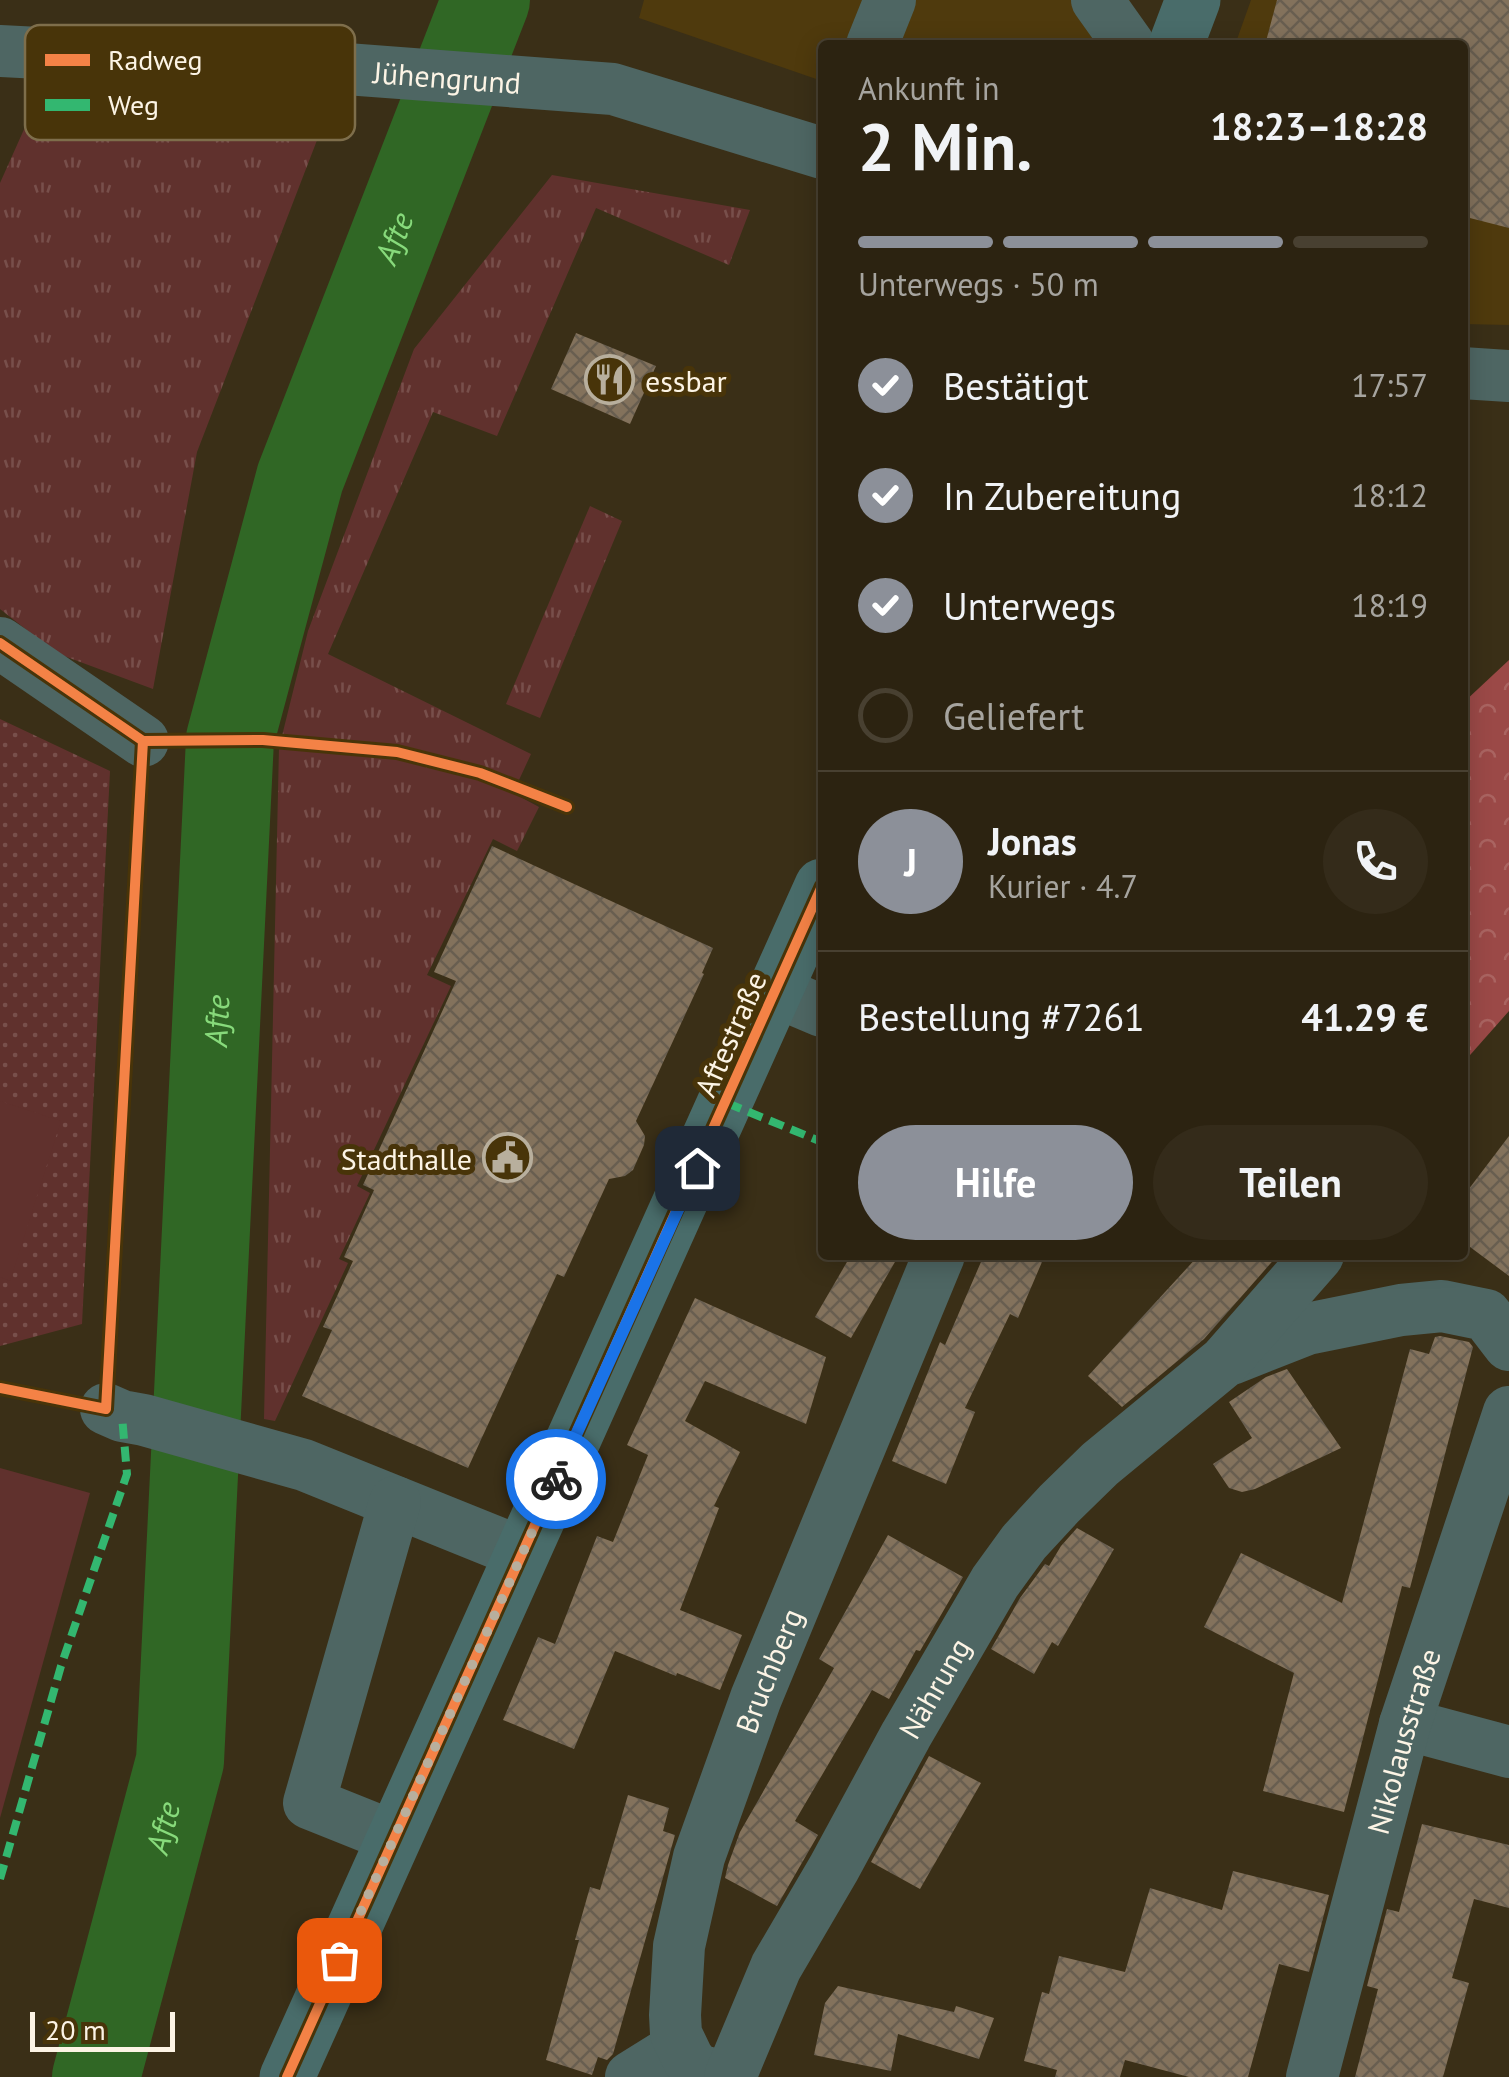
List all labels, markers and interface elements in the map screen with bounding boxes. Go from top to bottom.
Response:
legend [25,25,355,140]
text: Radweg [108,41,203,78]
street label: Jühengrund [370,51,523,102]
text: Ankunft in [858,67,999,109]
text: Weg [108,86,159,123]
text: 18:23–18:28 [1210,101,1428,150]
text: 2 Min. [858,104,1032,188]
water label: Afte [364,206,423,272]
text: Unterwegs · 50 m [858,263,1099,305]
restaurant icon: essbar [584,354,636,406]
icon: check [858,358,913,413]
place label: essbar [645,361,727,400]
text: Bestätigt [943,361,1089,410]
text: 17:57 [1351,364,1428,406]
icon: check [858,468,913,523]
text: In Zubereitung [943,471,1181,520]
text: 18:12 [1351,474,1428,516]
icon: check [858,578,913,633]
text: Unterwegs [943,581,1116,630]
text: 18:19 [1351,584,1428,626]
text: Geliefert [943,691,1084,740]
button: phone [1323,809,1428,914]
text: Jonas [988,816,1077,865]
text: J [904,837,917,886]
text: Kurier · 4.7 [988,865,1138,907]
street label: Aftestraße [685,965,775,1103]
text: Bestellung #7261 [858,992,1145,1041]
text: 41.29 € [1301,992,1428,1041]
water label: Afte [194,994,238,1050]
button: Hilfe [858,1125,1133,1240]
button: Teilen [1153,1125,1428,1240]
pin [655,1126,740,1211]
public building icon: Stadthalle [481,1132,533,1184]
place label: Stadthalle [341,1139,472,1178]
icon: home [670,1141,725,1196]
courier [506,1429,606,1529]
icon: bike [529,1452,584,1507]
street label: Bruchberg [726,1602,811,1738]
street label: Nährung [889,1630,978,1745]
street label: Nikolausstraße [1357,1643,1448,1838]
water label: Afte [135,1797,189,1860]
pin [297,1918,382,2003]
icon: bag [312,1933,367,1988]
scale bar [30,2007,175,2052]
text: 20 m [45,2011,106,2048]

